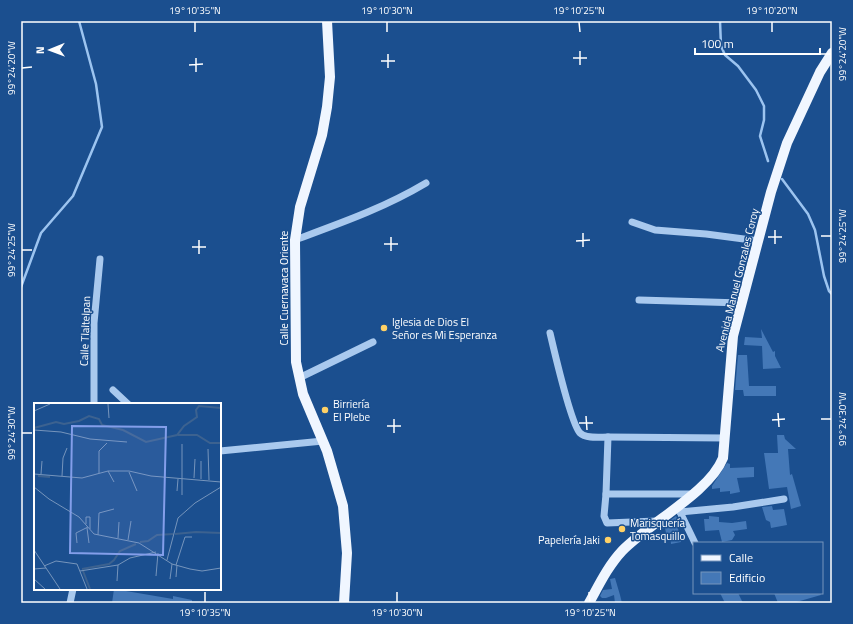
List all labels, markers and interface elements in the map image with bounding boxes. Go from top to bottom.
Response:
text: 19°10'35"N [169,3,221,18]
text: 19°10'30"N [361,3,413,18]
text: 19°10'25"N [553,3,605,18]
text: 19°10'20"N [746,3,798,18]
text: 99°24'20"W [835,27,850,81]
north arrow [30,30,70,70]
scale bar [695,30,820,56]
text: 100 m [701,34,734,53]
text: 99°24'20"W [4,41,19,95]
text: N [32,46,48,54]
street label: Avenida Manuel Gonzales Coroy [711,206,763,353]
text: 99°24'25"W [835,209,850,263]
text: 99°24'25"W [4,223,19,277]
street label: Calle Cuernavaca Oriente [276,230,292,345]
street label: Calle Tlaltelpan [76,296,94,366]
place label: Iglesia de Dios El Señor es Mi Esperanza [392,314,497,343]
marker: Iglesia de Dios El Señor es Mi Esperanza [379,323,389,333]
text: 99°24'30"W [835,392,850,446]
place label: Birriería El Plebe [333,396,370,425]
inset map [34,403,221,590]
marker: Birriería El Plebe [320,405,330,415]
text: 99°24'30"W [4,406,19,460]
place label: Marisquería Tomasquillo [630,515,686,544]
marker: Marisquería Tomasquillo [617,524,627,534]
place label: Papelería Jaki [538,532,600,548]
marker: Papelería Jaki [603,535,613,545]
legend [693,542,823,594]
text: Calle [729,548,753,567]
text: Edificio [729,568,765,587]
text: 19°10'35"N [179,605,231,620]
text: 19°10'30"N [371,605,423,620]
text: 19°10'25"N [564,605,616,620]

